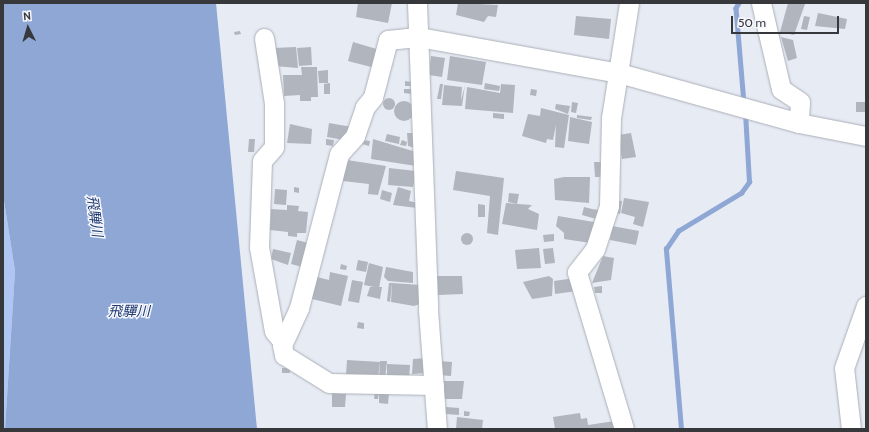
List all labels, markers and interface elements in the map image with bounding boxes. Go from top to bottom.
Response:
north arrow [8,8,48,48]
scale bar [733,8,841,34]
text: N [22,9,31,23]
text: 50 m [738,15,766,30]
water label: 飛騨川 [84,194,106,238]
water label: 飛驒川 [108,303,150,319]

